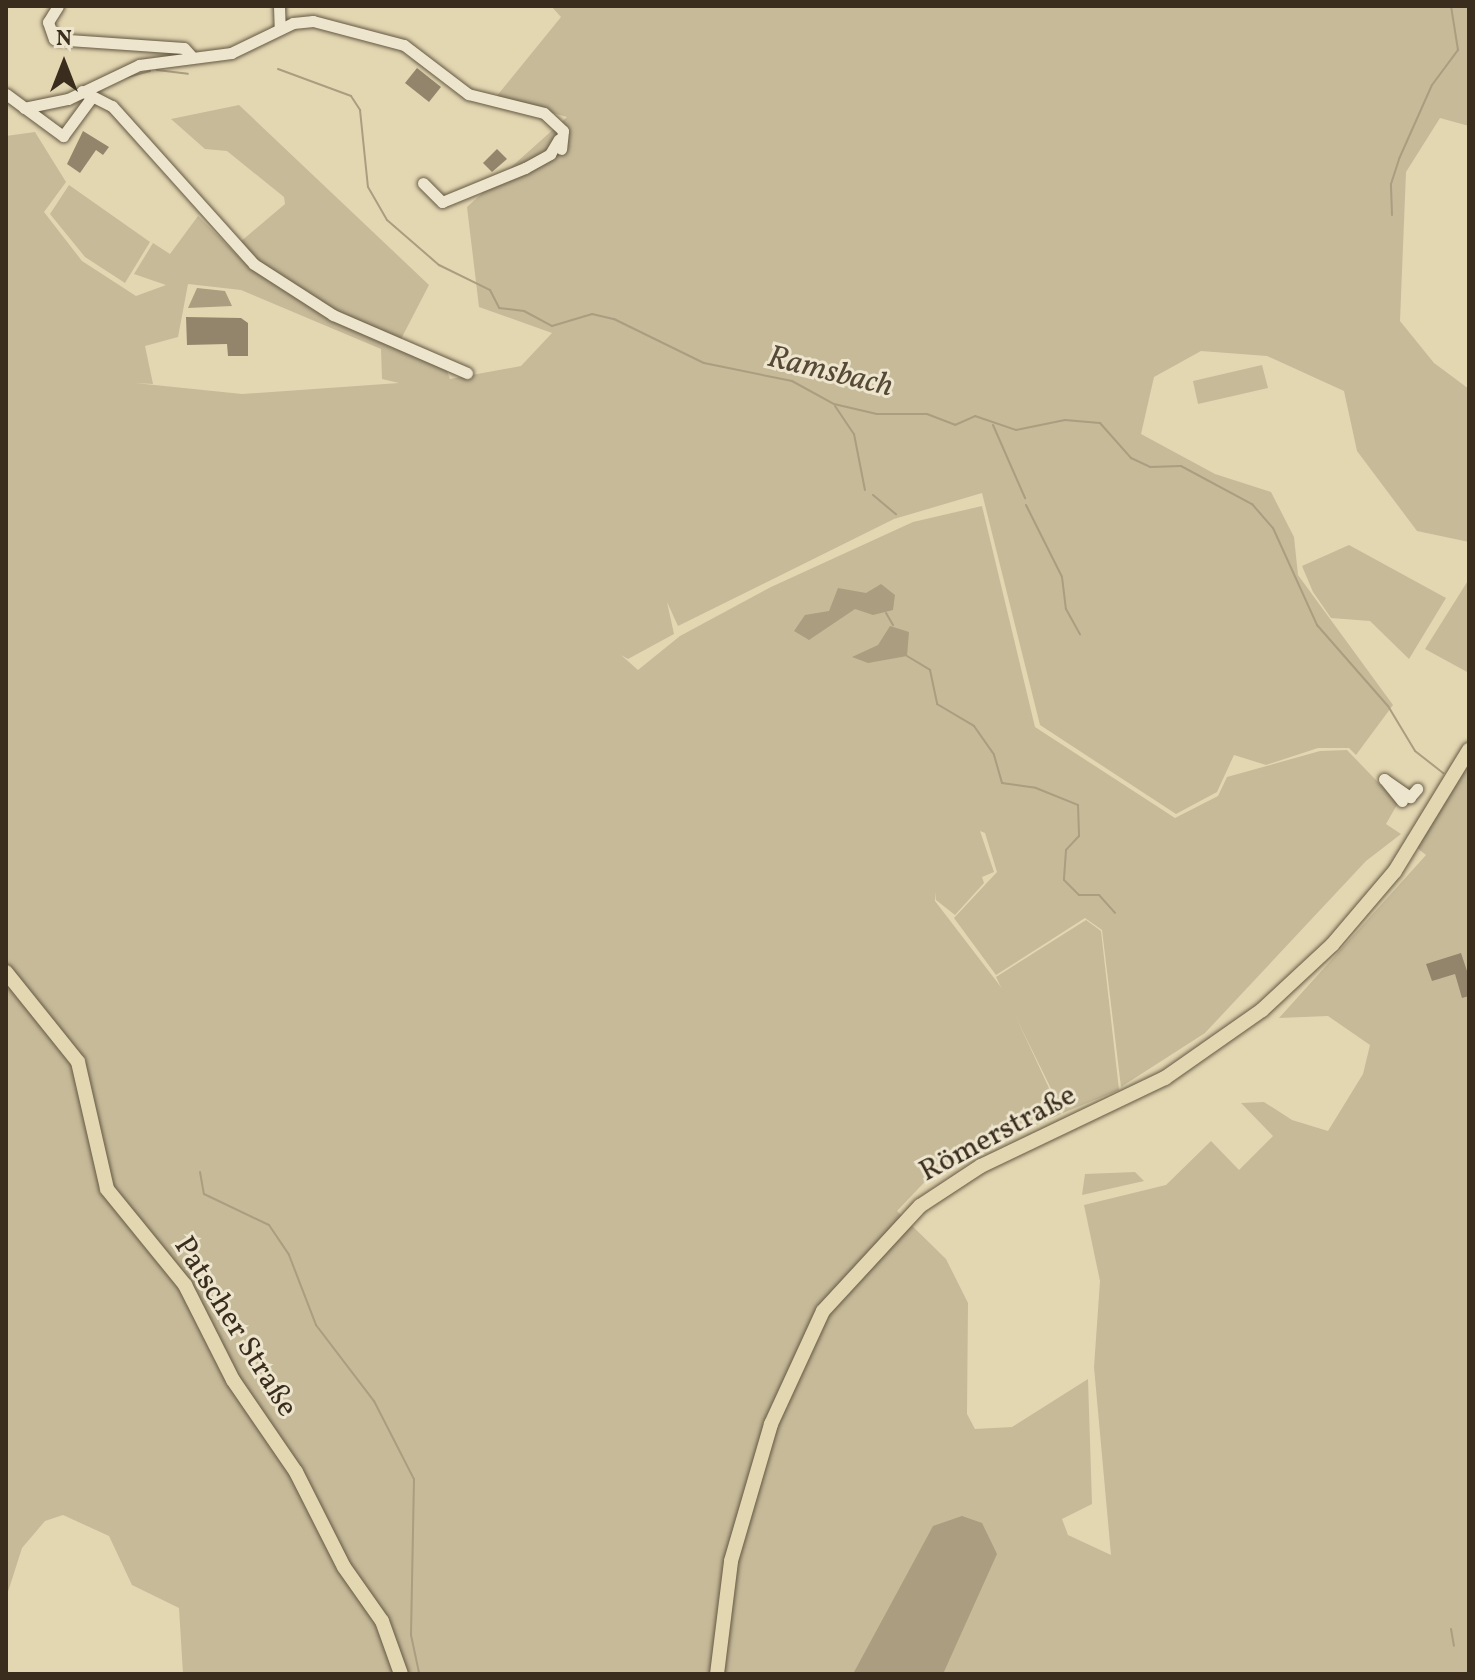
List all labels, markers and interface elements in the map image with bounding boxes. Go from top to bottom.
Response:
north arrow [24,24,104,104]
text: N [56,24,72,55]
water label: Ramsbach [763,339,897,407]
street label: Römerstraße [914,1078,1082,1190]
street label: Patscher Straße [165,1230,305,1424]

